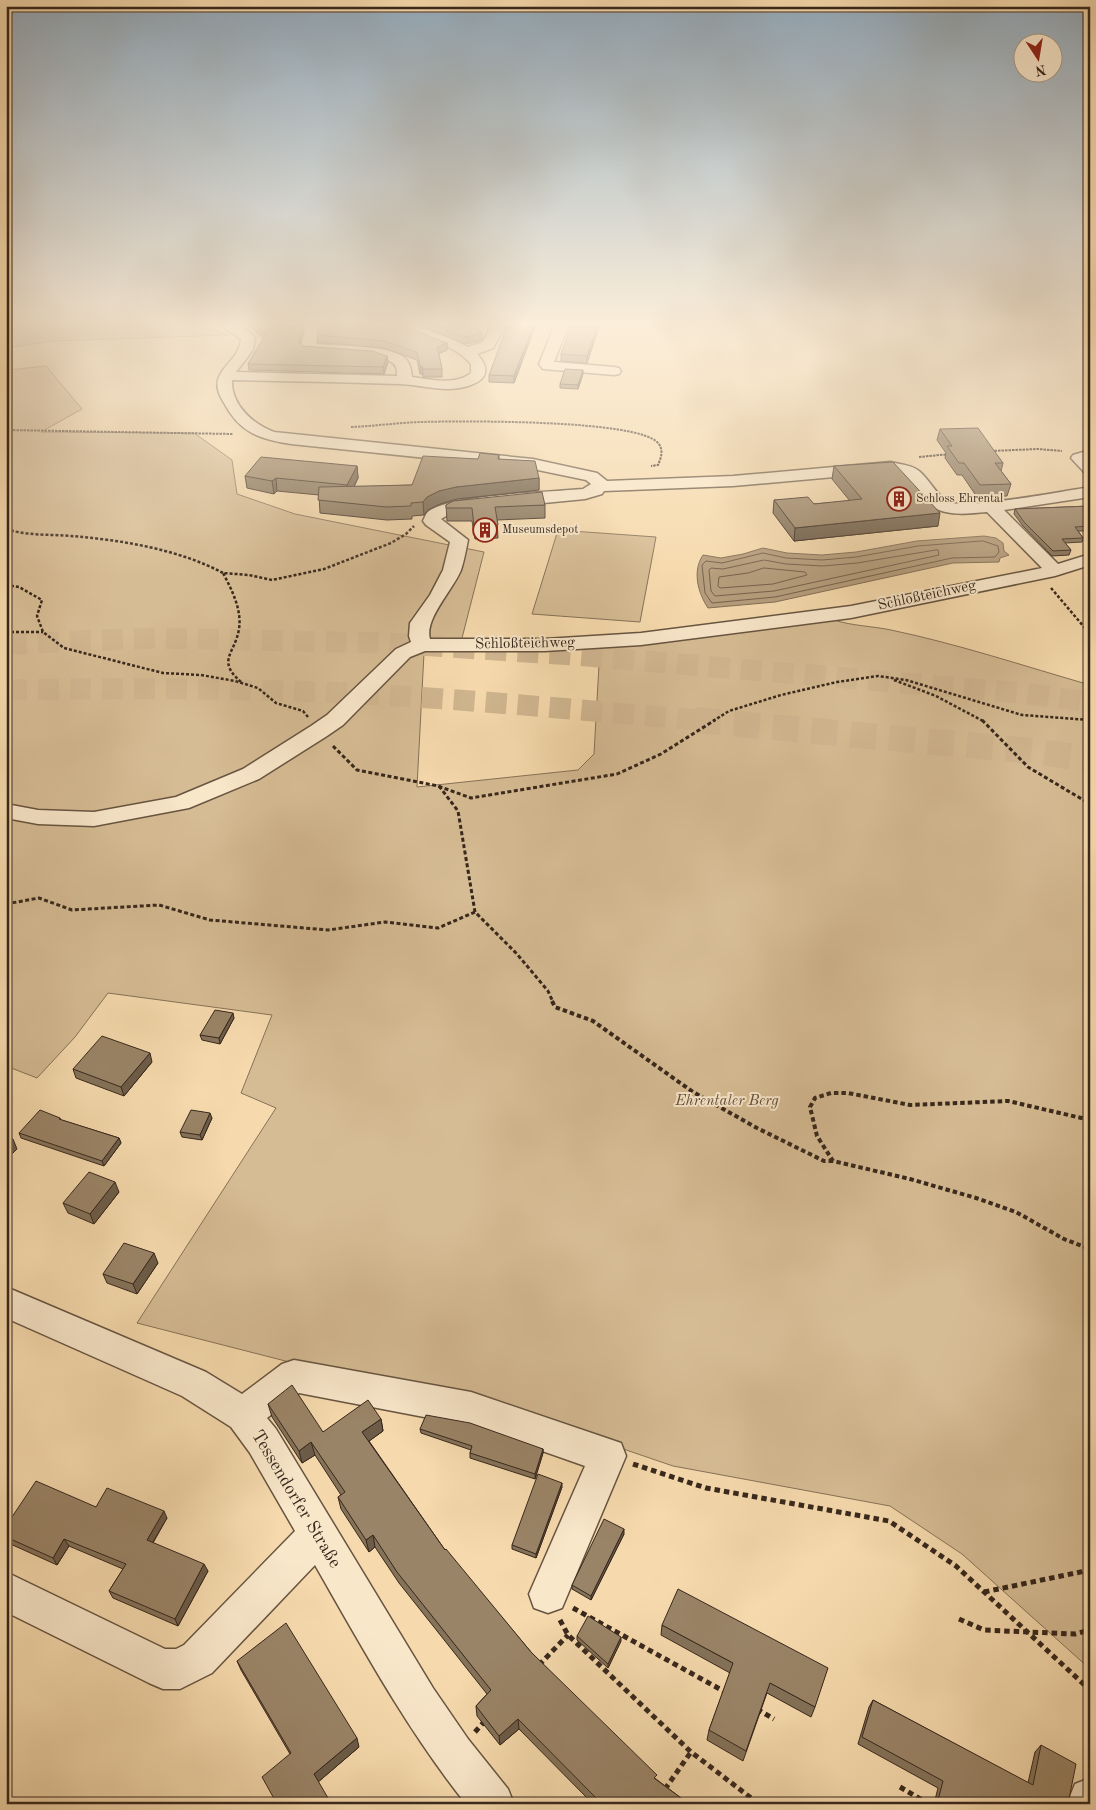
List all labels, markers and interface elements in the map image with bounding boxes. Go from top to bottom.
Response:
north arrow [1014,32,1064,82]
text: N [1034,62,1047,78]
building icon: Schloss Ehrental [886,486,912,512]
place label: Schloss Ehrental [916,493,1003,505]
building icon: Museumsdepot [472,517,498,543]
place label: Museumsdepot [502,524,579,536]
street label: Schloßteichweg [876,578,978,614]
street label: Schloßteichweg [475,636,575,652]
park label: Ehrentaler Berg [674,1094,779,1109]
street label: Tessendorfer Straße [248,1427,344,1571]

